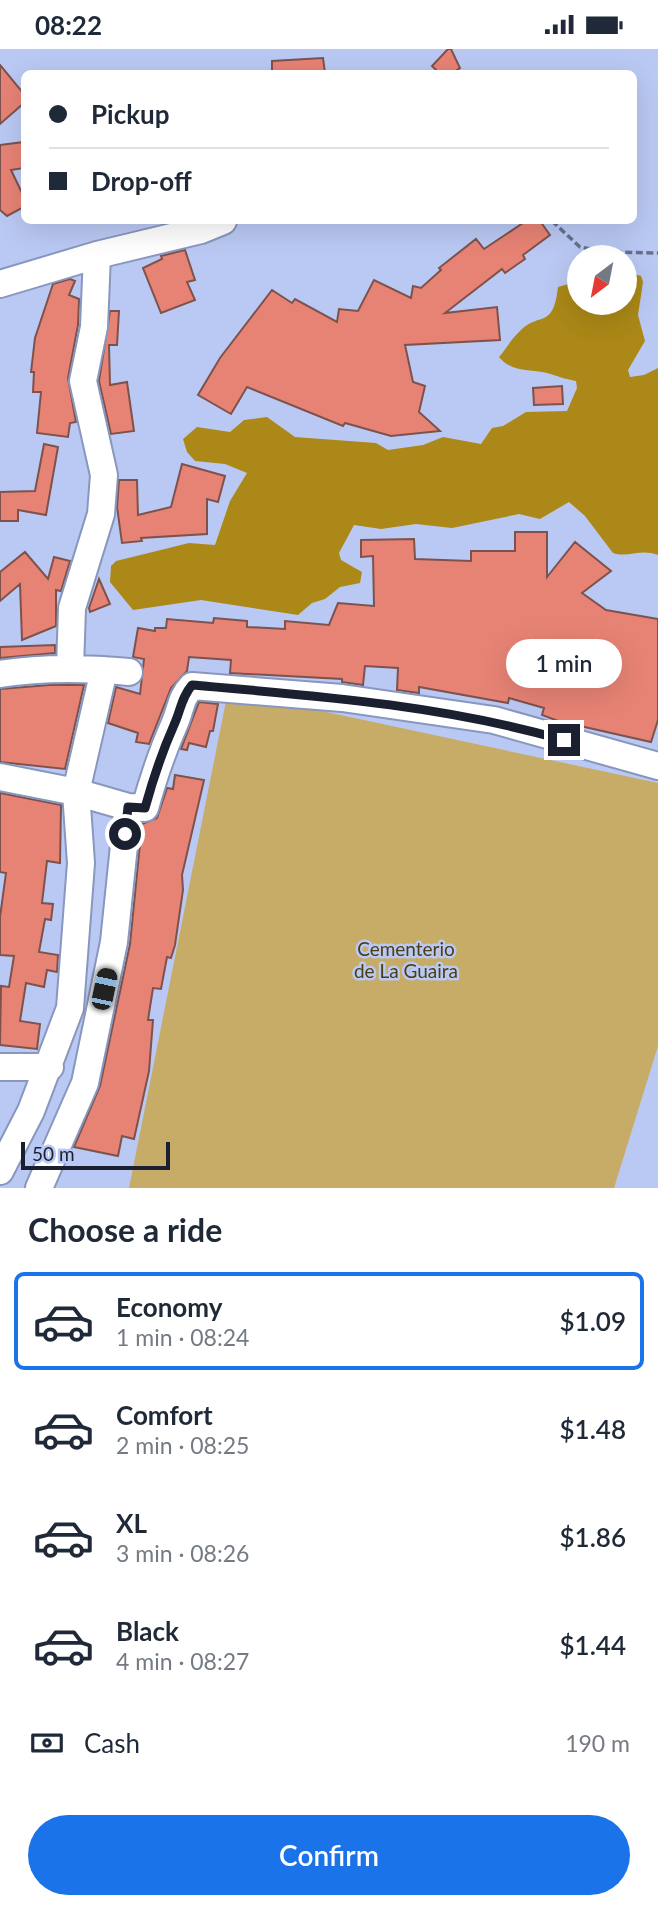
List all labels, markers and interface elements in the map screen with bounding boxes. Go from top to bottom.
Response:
text: 08:22 [35,9,102,41]
text: Pickup [91,98,170,130]
text: Drop-off [91,165,192,197]
north arrow [567,245,637,315]
map controls [567,245,637,315]
callout: 1 min [506,639,622,687]
text: 1 min [536,649,592,677]
route end [548,724,580,756]
route start [109,818,141,850]
park label: Cementerio de La Guaira [354,937,458,982]
car [90,966,119,1012]
scale bar [21,1139,170,1171]
text: 50 m [32,1142,75,1165]
text: Choose a ride [28,1210,222,1249]
icon: car [32,1290,95,1353]
text: Economy [116,1291,222,1323]
text: $1.09 [560,1305,626,1337]
text: 1 min · 08:24 [116,1323,249,1351]
icon: car [32,1398,95,1461]
text: Comfort [116,1399,213,1431]
text: $1.48 [560,1413,626,1445]
text: 2 min · 08:25 [116,1431,249,1459]
icon: car [32,1506,95,1569]
text: XL [116,1507,147,1539]
text: $1.86 [560,1521,626,1553]
text: 3 min · 08:26 [116,1539,249,1567]
icon: car [32,1614,95,1677]
text: Black [116,1615,179,1647]
text: $1.44 [560,1629,626,1661]
text: 4 min · 08:27 [116,1647,249,1675]
icon: cash [28,1724,66,1762]
text: Cash [84,1727,140,1759]
text: 190 m [565,1729,630,1757]
button: Confirm [28,1815,630,1895]

